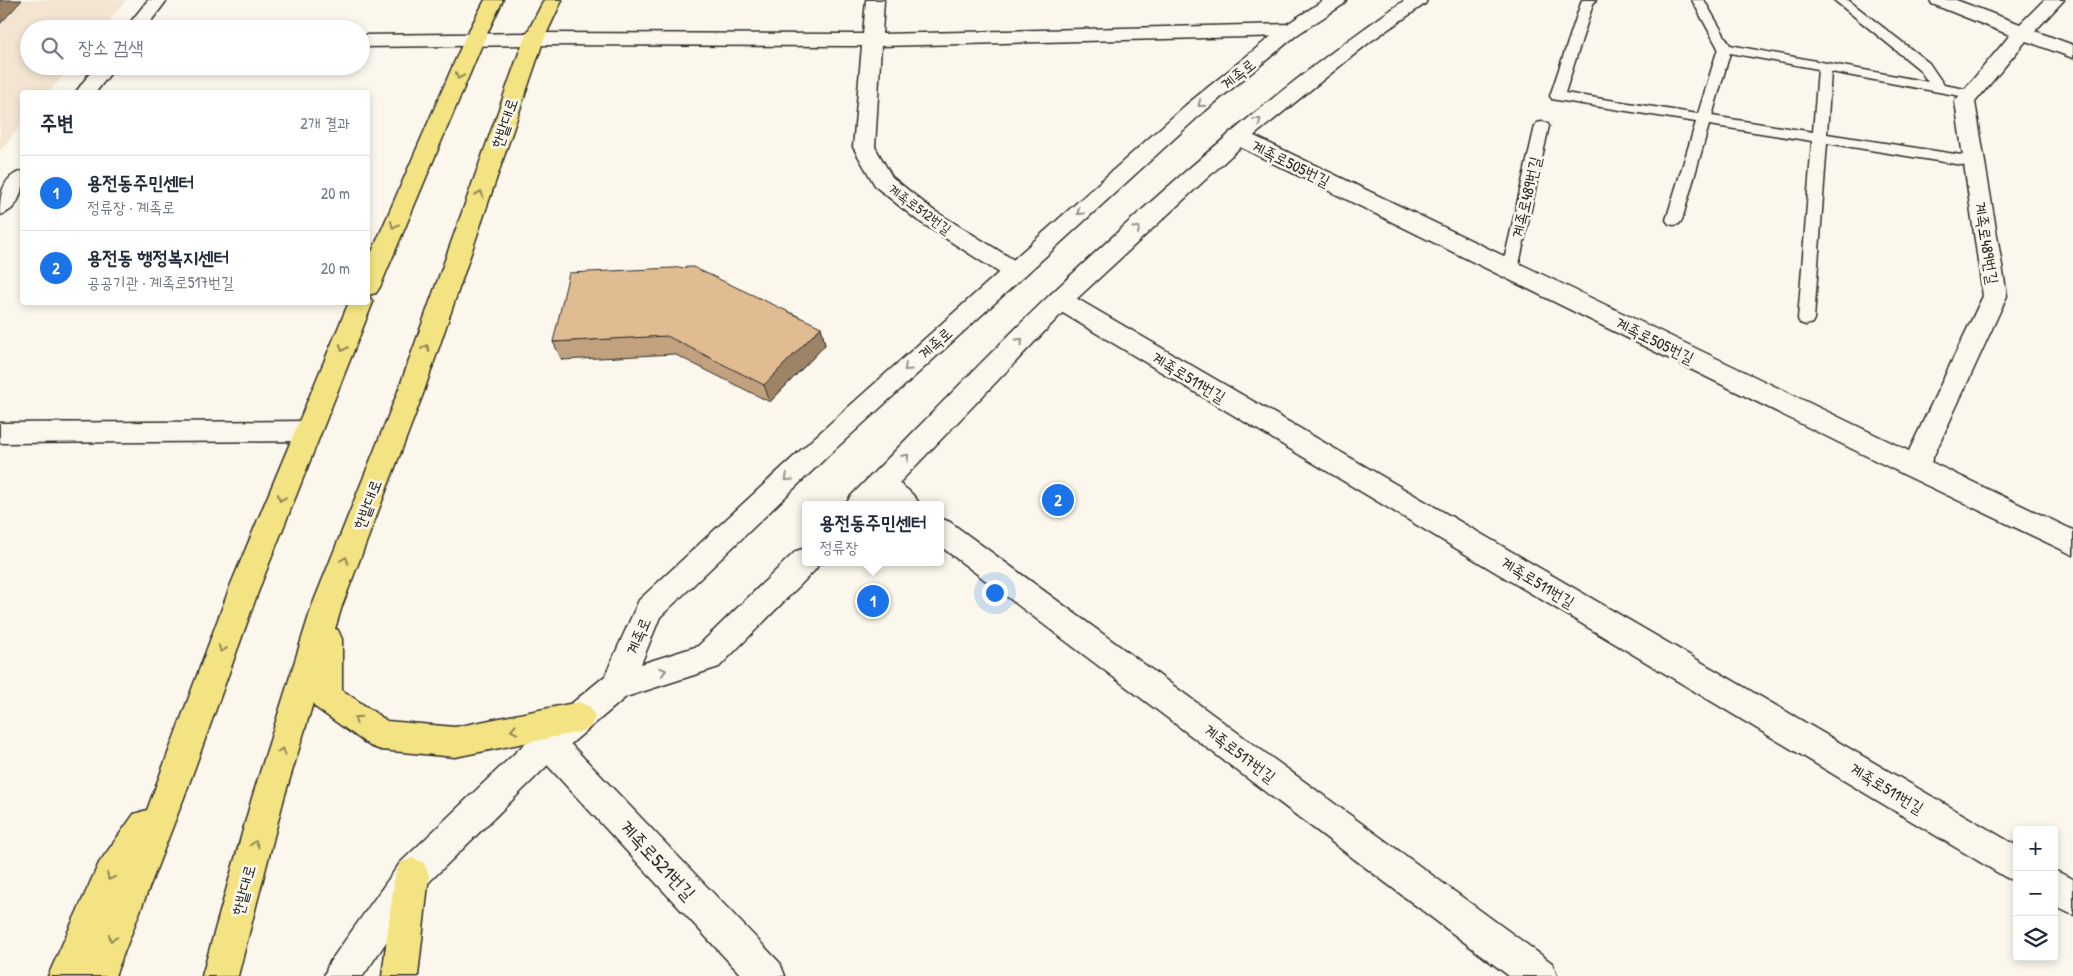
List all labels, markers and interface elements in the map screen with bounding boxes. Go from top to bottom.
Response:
search box [20,20,370,75]
icon: search [38,34,66,62]
text: 장소 검색 [78,34,144,60]
street label: 계족로 [1216,53,1260,95]
one-way arrow [454,71,465,80]
street label: 한밭대로 [485,95,523,151]
one-way arrow [1197,98,1206,107]
text: 주변 [40,108,74,137]
text: 2개 결과 [300,112,350,134]
one-way arrow [1253,117,1262,126]
street label: 계족로505번길 [1248,134,1334,192]
street label: 계족로489번길 [1506,154,1546,240]
text: 용전동주민센터 [87,169,194,195]
street label: 계족로512번길 [885,179,956,238]
text: 1 [53,182,59,204]
text: 20 m [321,182,350,204]
one-way arrow [474,191,484,199]
text: 정류장 · 계족로 [87,196,175,218]
street label: 계족로489번길 [1970,200,2004,286]
one-way arrow [1076,206,1085,215]
one-way arrow [390,220,401,229]
one-way arrow [1132,226,1141,235]
text: 용전동 행정복지센터 [87,244,229,270]
text: 2 [52,257,60,279]
text: 20 m [321,257,350,279]
text: 공공기관 · 계족로517번길 [87,271,234,293]
street label: 계족로505번길 [1612,311,1698,369]
street label: 계족로 [913,322,957,364]
one-way arrow [1014,338,1023,347]
one-way arrow [338,343,349,352]
one-way arrow [420,344,430,353]
street label: 계족로511번길 [1148,346,1230,408]
one-way arrow [904,362,913,371]
one-way arrow [901,454,910,463]
one-way arrow [785,472,794,481]
street label: 한밭대로 [348,476,386,532]
pin: 2 [1042,481,1074,519]
one-way arrow [277,493,288,502]
popup [802,501,944,566]
text: 용전동주민센터 [819,509,927,535]
text: 정류장 [819,536,858,558]
street label: 계족로511번길 [1497,551,1579,613]
one-way arrow [339,557,349,565]
your location [982,580,1008,606]
pin: 1 [857,582,889,620]
street label: 계족로 [620,614,656,658]
one-way arrow [218,645,228,653]
one-way arrow [658,667,666,677]
one-way arrow [354,716,363,725]
street label: 계족로517번길 [1199,719,1281,787]
one-way arrow [509,724,518,735]
one-way arrow [276,748,286,756]
street label: 계족로511번길 [1846,757,1928,819]
street label: 계족로521번길 [614,814,702,906]
map controls [2013,826,2058,961]
button: + [2013,826,2058,871]
one-way arrow [249,840,260,849]
street label: 한밭대로 [226,862,260,918]
button: − [2013,871,2058,916]
one-way arrow [106,872,116,881]
button: layers [2013,916,2058,961]
one-way arrow [108,933,118,942]

